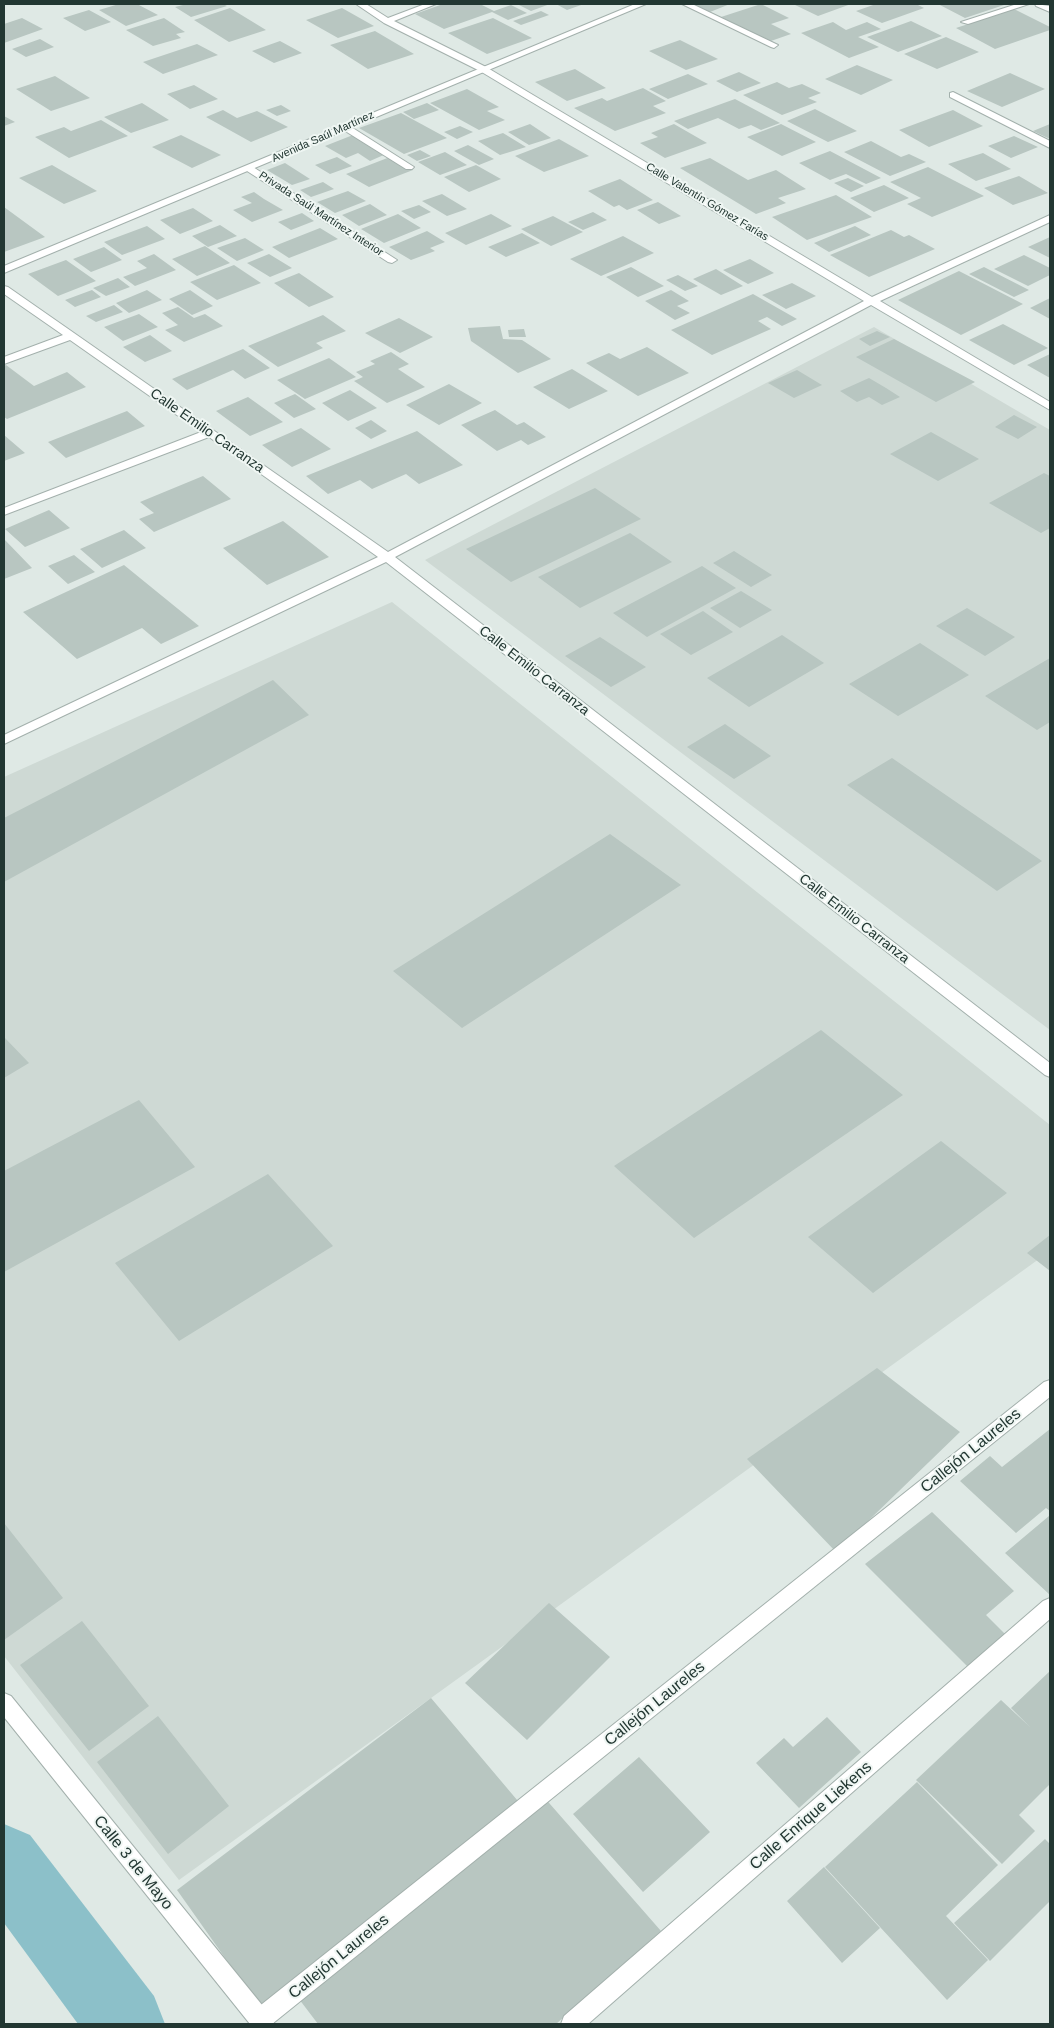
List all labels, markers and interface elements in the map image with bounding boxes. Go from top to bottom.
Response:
street label: Avenida Saúl Martínez [270,109,376,165]
street label: Calle Valentín Gómez Farías [643,160,771,244]
street label: Privada Saúl Martínez Interior [256,169,386,259]
street label: Calle Emilio Carranza [147,385,267,477]
street label: Calle Emilio Carranza [475,623,593,719]
street label: Calle Emilio Carranza [795,871,913,967]
street label: Callejón Laureles [917,1405,1025,1497]
street label: Callejón Laureles [601,1658,709,1750]
street label: Calle Enrique Liekens [746,1758,876,1874]
street label: Calle 3 de Mayo [89,1812,177,1914]
street label: Callejón Laureles [285,1911,393,2003]

